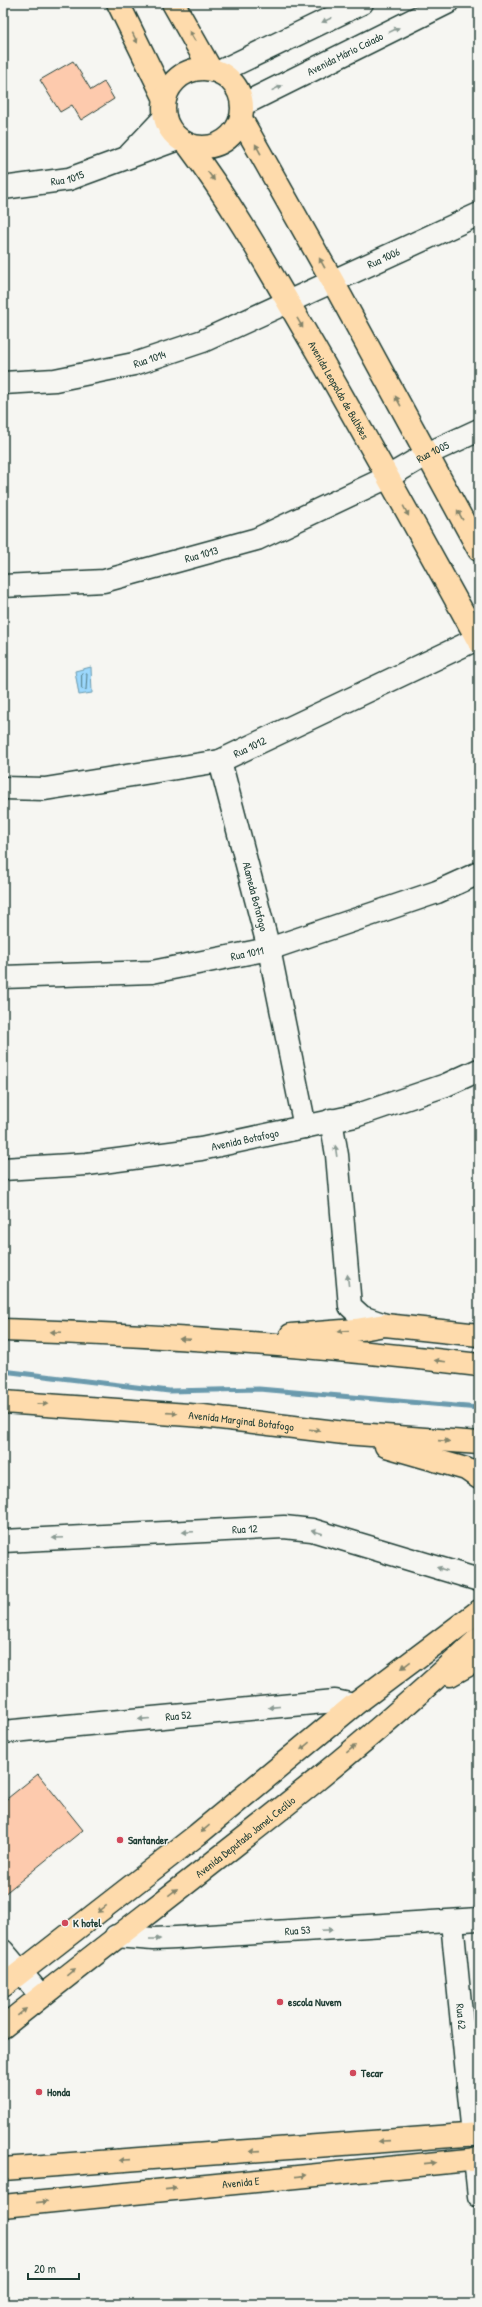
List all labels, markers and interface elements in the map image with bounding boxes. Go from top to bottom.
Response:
one-way arrow [322,17,333,23]
one-way arrow [388,26,399,33]
street label: Avenida Mário Caiado [305,29,386,79]
one-way arrow [188,30,195,42]
one-way arrow [132,32,138,44]
one-way arrow [272,84,283,91]
one-way arrow [255,143,262,155]
street label: Rua 1015 [50,167,86,188]
one-way arrow [207,171,216,182]
street label: Rua 1006 [365,244,403,272]
one-way arrow [319,257,326,268]
one-way arrow [297,317,304,329]
street label: Avenida Leopoldo de Bulhões [305,339,372,442]
street label: Rua 1014 [131,347,167,371]
one-way arrow [395,395,401,407]
street label: Rua 1005 [414,438,451,466]
one-way arrow [403,506,409,517]
one-way arrow [457,510,464,521]
street label: Rua 1013 [183,543,220,566]
street label: Rua 1012 [231,733,268,761]
street label: Alameda Botafogo [240,860,271,933]
street label: Rua 1011 [229,943,265,963]
street label: Avenida Botafogo [210,1125,280,1154]
one-way arrow [333,1145,339,1157]
one-way arrow [344,1274,351,1286]
one-way arrow [337,1327,349,1334]
one-way arrow [49,1329,62,1335]
one-way arrow [179,1335,191,1342]
one-way arrow [434,1357,446,1364]
one-way arrow [36,1401,48,1408]
street label: Avenida Marginal Botafogo [188,1408,295,1434]
one-way arrow [166,1410,178,1417]
one-way arrow [309,1427,321,1433]
one-way arrow [438,1437,450,1444]
street label: Rua 12 [232,1521,258,1537]
one-way arrow [182,1528,194,1535]
one-way arrow [311,1529,323,1535]
one-way arrow [52,1535,64,1542]
one-way arrow [435,1566,447,1572]
one-way arrow [401,1661,412,1669]
one-way arrow [268,1704,280,1710]
street label: Rua 52 [165,1707,192,1724]
one-way arrow [138,1716,150,1722]
one-way arrow [299,1741,310,1750]
one-way arrow [346,1745,357,1754]
street label: Avenida Deputado Jamel Cecílio [193,1793,299,1881]
one-way arrow [199,1824,210,1833]
place label: Santander [128,1833,169,1847]
marker: Santander [115,1835,125,1845]
one-way arrow [168,1887,179,1896]
one-way arrow [97,1904,108,1913]
place label: K hotel [73,1916,102,1930]
marker: K hotel [60,1918,70,1928]
street label: Rua 53 [284,1923,311,1938]
one-way arrow [321,1926,333,1933]
one-way arrow [149,1936,162,1942]
one-way arrow [66,1968,77,1976]
place label: escola Nuvem [287,1995,342,2009]
marker: escola Nuvem [275,1997,285,2007]
street label: Rua 62 [453,2003,470,2030]
one-way arrow [16,2007,27,2016]
place label: Tecar [360,2066,384,2080]
marker: Tecar [348,2068,358,2078]
place label: Honda [47,2085,71,2099]
marker: Honda [34,2087,44,2097]
one-way arrow [378,2138,390,2145]
one-way arrow [249,2147,261,2154]
one-way arrow [119,2157,131,2164]
one-way arrow [424,2160,436,2167]
one-way arrow [294,2173,307,2180]
street label: Avenida E [221,2174,260,2191]
one-way arrow [165,2186,177,2193]
one-way arrow [36,2199,48,2206]
scale bar [28,2255,79,2281]
text: 20 m [34,2260,56,2277]

